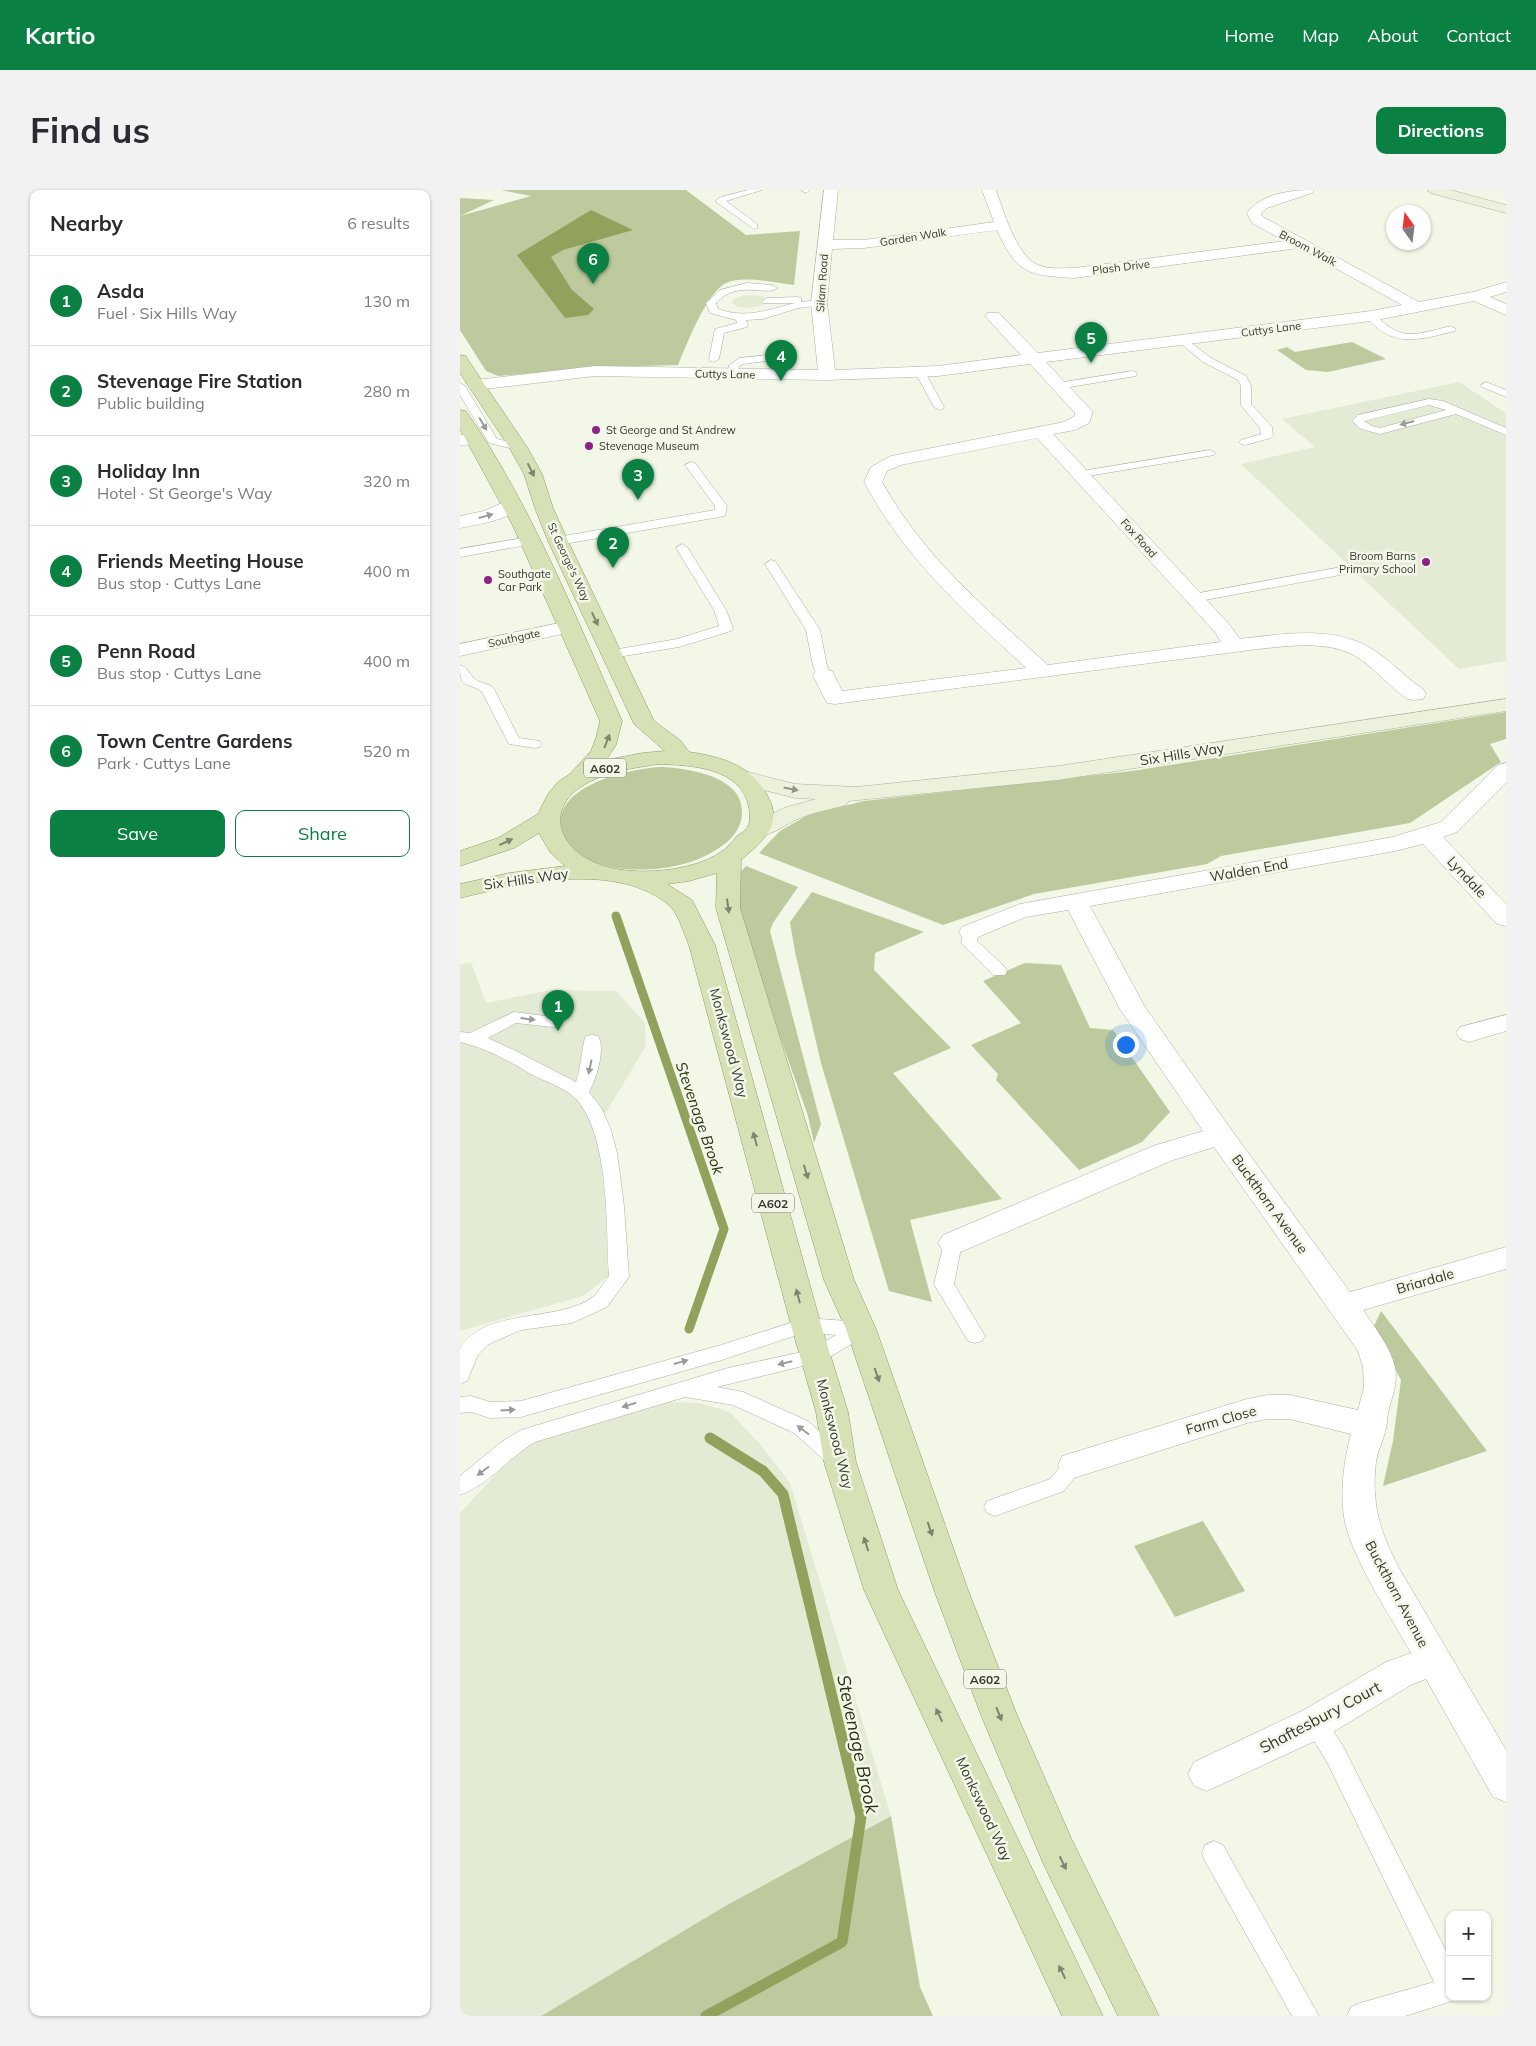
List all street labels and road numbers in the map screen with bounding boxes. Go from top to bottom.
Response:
street label: Garden Walk [879,225,947,249]
street label: Broom Walk [1277,227,1339,269]
street label: Silam Road [813,253,831,313]
street label: Plash Drive [1091,257,1151,277]
street label: Cuttys Lane [1240,318,1302,340]
street label: Cuttys Lane [695,366,755,382]
street label: Fox Road [1118,516,1160,560]
street label: St George's Way [545,520,593,604]
street label: Southgate [487,626,541,650]
street label: Six Hills Way [1139,738,1226,770]
road number: A602 [584,758,626,778]
street label: Lyndale [1443,852,1491,902]
street label: Walden End [1208,854,1290,886]
street label: Six Hills Way [483,864,570,894]
street label: Monkswood Way [706,986,752,1100]
street label: Buckthorn Avenue [1228,1151,1312,1257]
road number: A602 [752,1194,794,1212]
street label: Briardale [1394,1264,1456,1298]
street label: Monkswood Way [813,1377,858,1491]
street label: Farm Close [1184,1401,1258,1439]
street label: Buckthorn Avenue [1361,1538,1433,1650]
road number: A602 [964,1670,1006,1688]
street label: Shaftesbury Court [1256,1676,1384,1757]
street label: Monkswood Way [952,1754,1016,1864]

